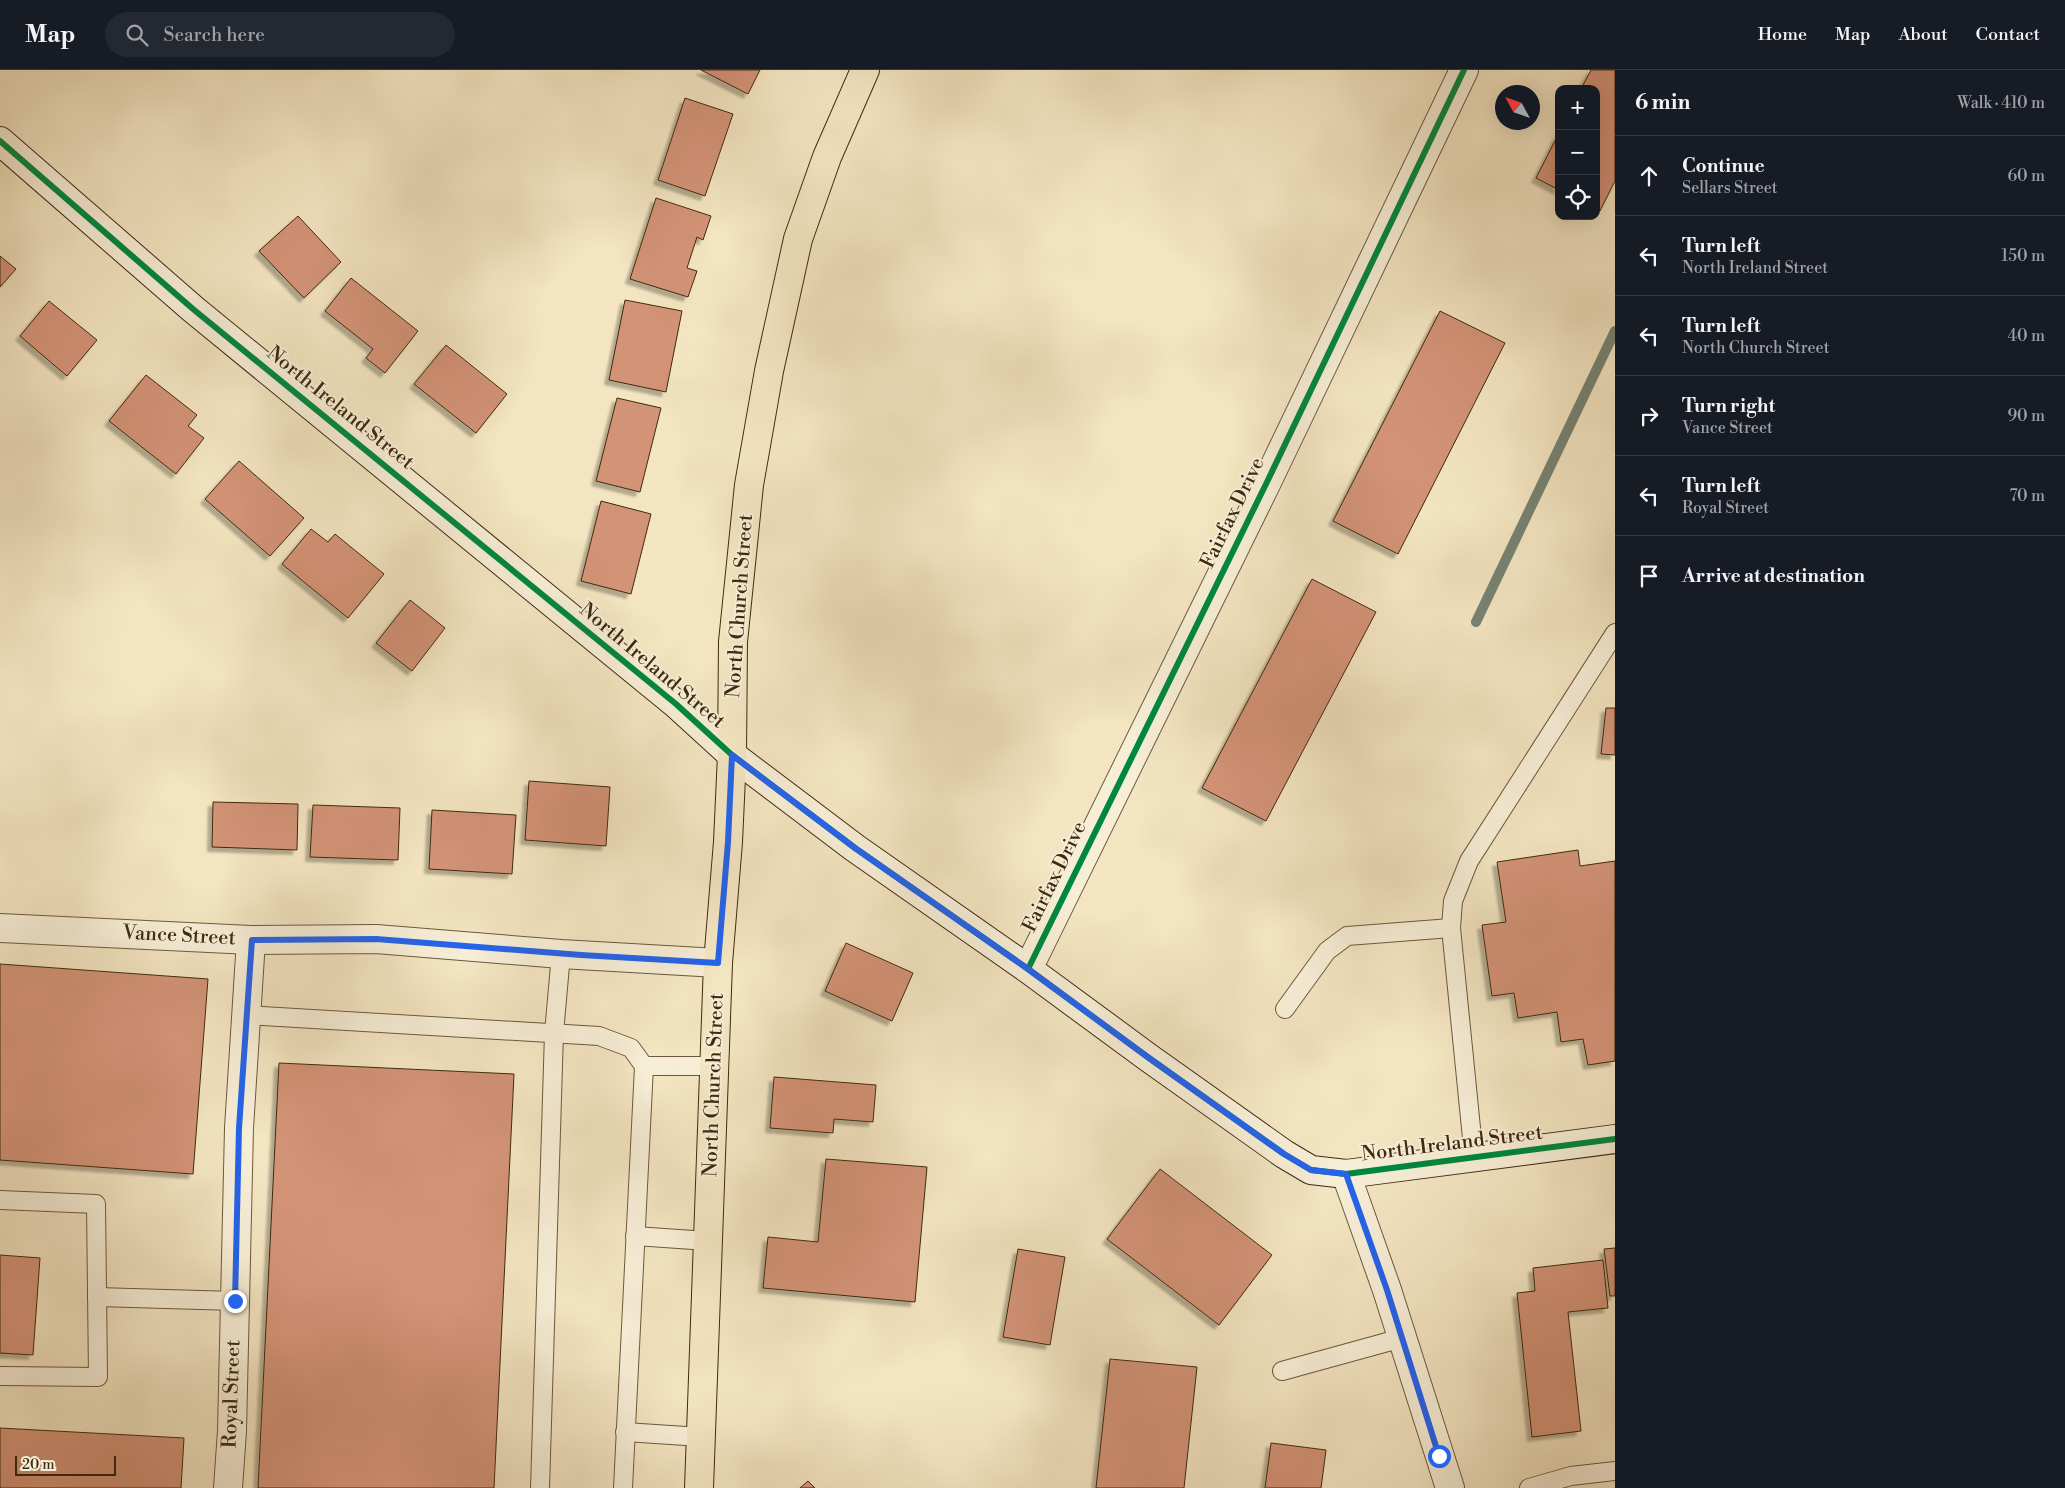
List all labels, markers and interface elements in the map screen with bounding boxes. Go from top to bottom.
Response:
search box [105,12,455,57]
text: Map [25,20,75,50]
icon: search [123,21,151,49]
text: Search here [163,23,265,47]
text: Home [1758,23,1807,46]
text: Map [1835,23,1871,46]
text: About [1899,23,1948,46]
text: Contact [1976,23,2040,46]
north arrow [1495,85,1540,130]
map controls [1555,85,1600,220]
button: + [1555,85,1600,130]
text: 6 min [1635,90,1690,116]
text: Walk · 410 m [1957,93,2045,113]
button: − [1555,130,1600,175]
text: Continue [1682,154,1765,178]
icon: ahead [1635,162,1663,190]
text: 60 m [2007,166,2045,186]
button: locate [1555,175,1600,220]
text: Sellars Street [1682,178,1778,198]
text: Turn left [1682,234,1761,258]
icon: left [1635,242,1663,270]
text: 150 m [2001,246,2045,266]
text: North Ireland Street [1682,258,1828,278]
text: Turn left [1682,314,1761,338]
icon: left [1635,322,1663,350]
text: 40 m [2008,326,2045,346]
text: North Church Street [1682,338,1829,358]
street label: North Ireland Street [261,341,419,475]
text: Turn right [1682,394,1775,418]
icon: right [1635,402,1663,430]
text: 90 m [2007,406,2045,426]
text: Vance Street [1682,418,1773,438]
street label: Fairfax Drive [1195,453,1271,573]
text: Turn left [1682,474,1761,498]
icon: left [1635,482,1663,510]
text: 70 m [2009,486,2045,506]
text: Royal Street [1682,498,1769,518]
street label: North Church Street [721,513,759,699]
icon: arrive [1635,562,1663,590]
text: Arrive at destination [1682,564,1865,588]
street label: North Ireland Street [574,598,730,734]
street label: Fairfax Drive [1017,817,1093,937]
street label: Vance Street [121,921,236,951]
street label: North Church Street [698,993,730,1177]
street label: North Ireland Street [1360,1120,1544,1168]
route end [224,1290,247,1313]
street label: Royal Street [218,1339,246,1449]
route start [1428,1445,1451,1468]
scale bar [15,1453,116,1476]
text: 20 m [22,1456,54,1474]

